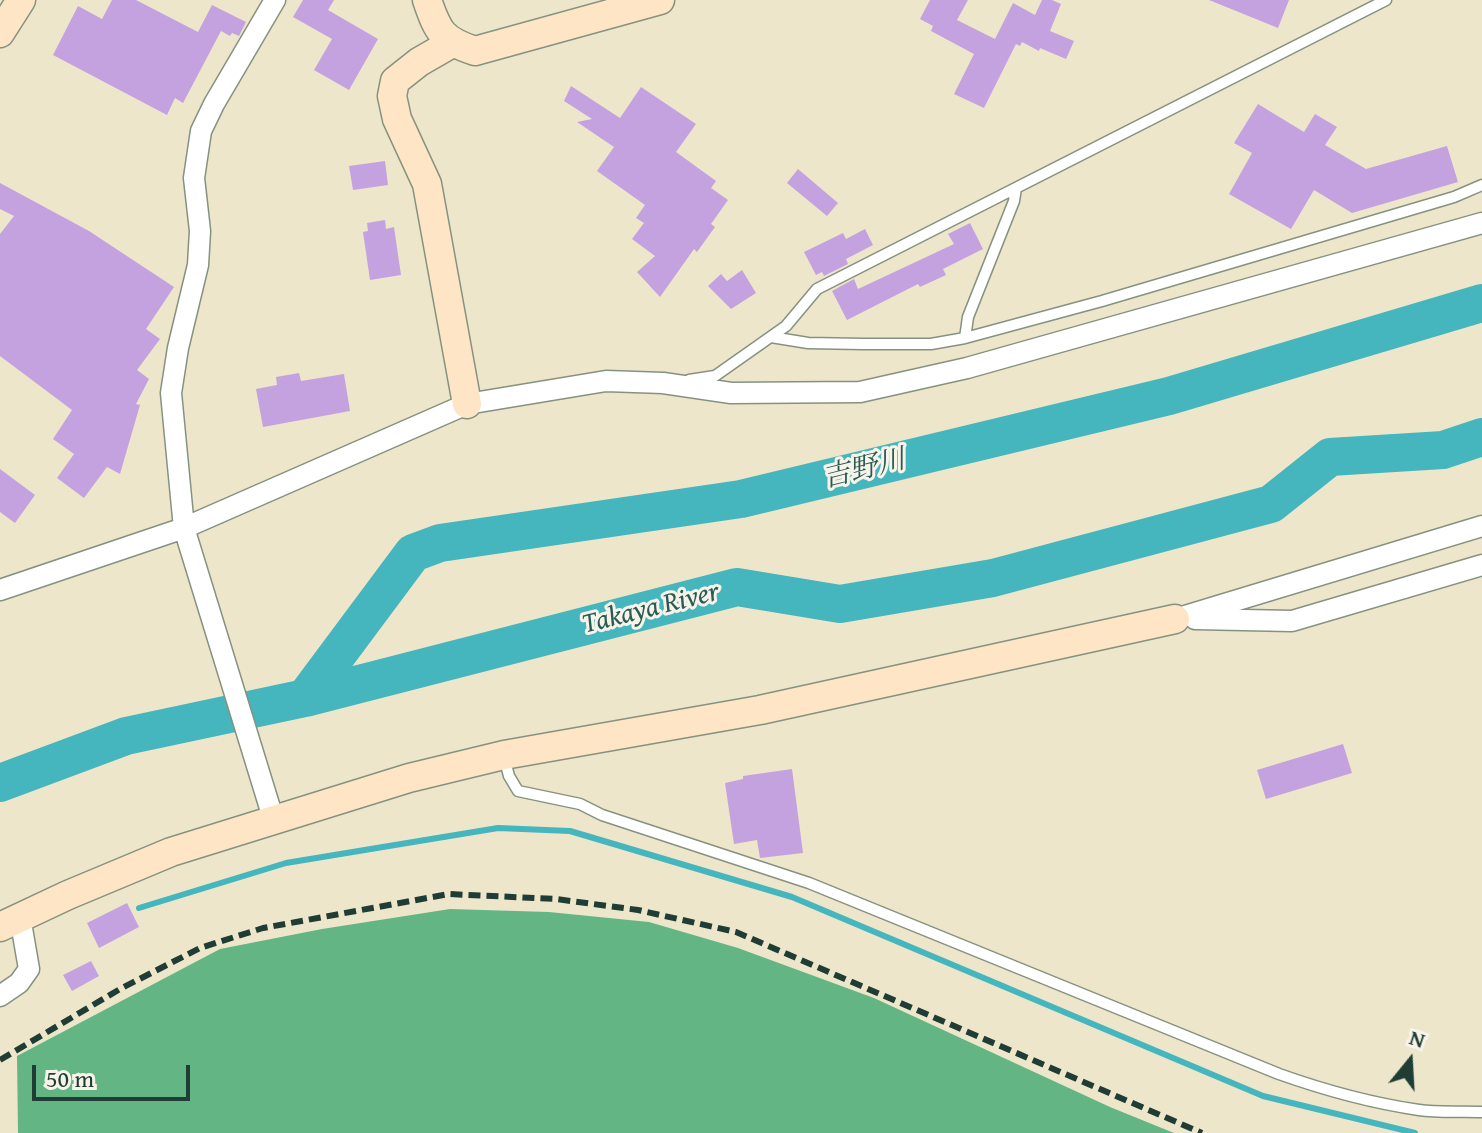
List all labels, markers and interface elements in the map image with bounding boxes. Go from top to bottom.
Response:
water label: 吉野川 [819,444,909,496]
water label: Takaya River [579,576,723,642]
north arrow [1370,1021,1450,1101]
text: N [1405,1021,1429,1056]
scale bar [36,1049,194,1099]
text: 50 m [46,1061,94,1096]

